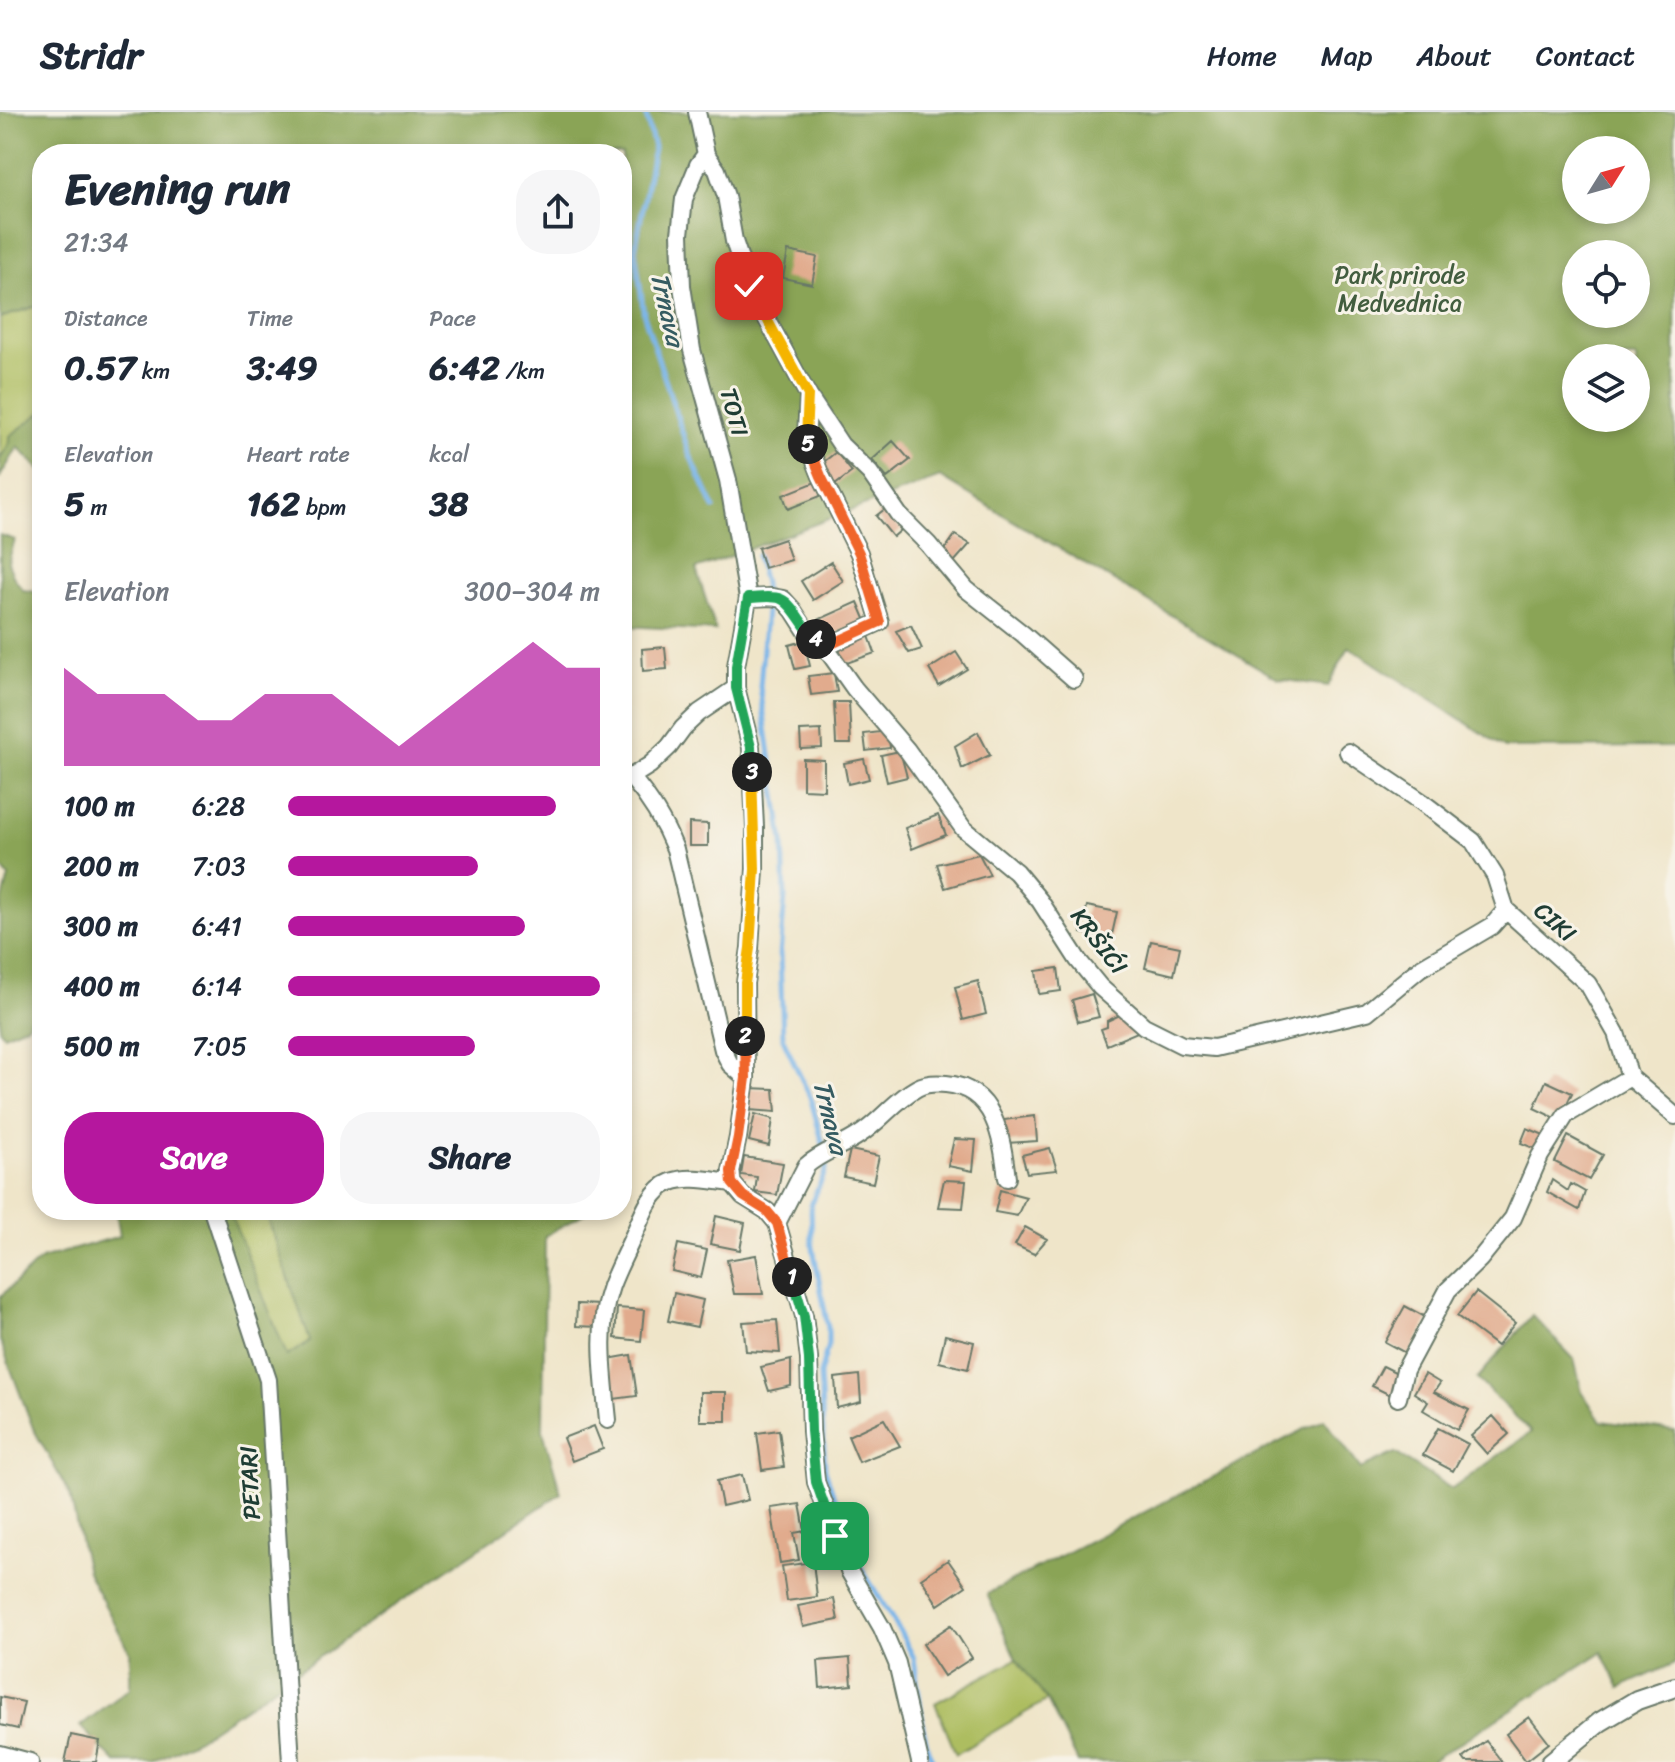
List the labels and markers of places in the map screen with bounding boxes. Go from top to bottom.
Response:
pin [715,252,783,320]
pin: 5 [788,424,828,464]
pin: 4 [796,619,836,659]
pin: 3 [732,752,772,792]
pin: 2 [725,1016,765,1056]
pin: 1 [772,1257,812,1297]
pin [801,1502,869,1570]

